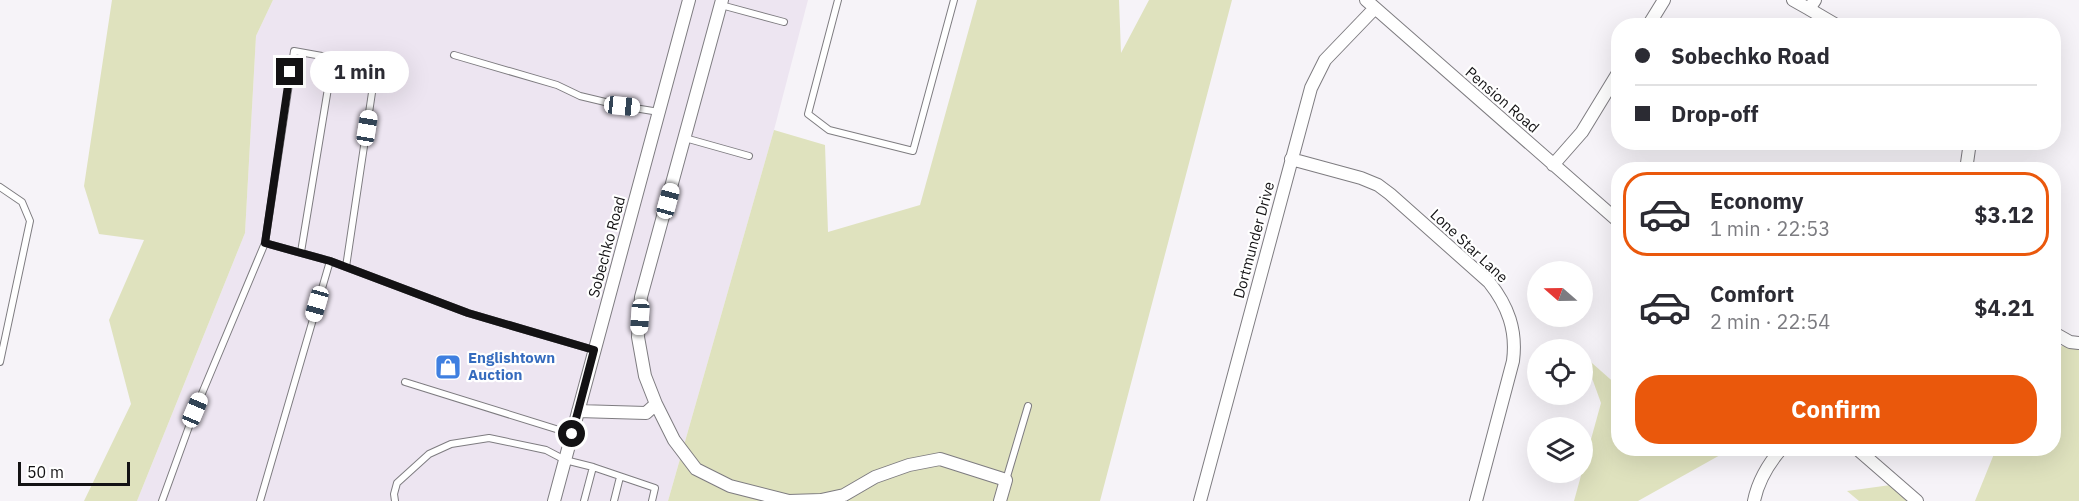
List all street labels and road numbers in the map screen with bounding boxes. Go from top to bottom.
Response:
street label: Pension Road [1462,62,1543,137]
street label: Dortmunder Drive [1229,179,1278,300]
street label: Sobechko Road [584,194,629,300]
street label: Lone Star Lane [1427,205,1512,286]

